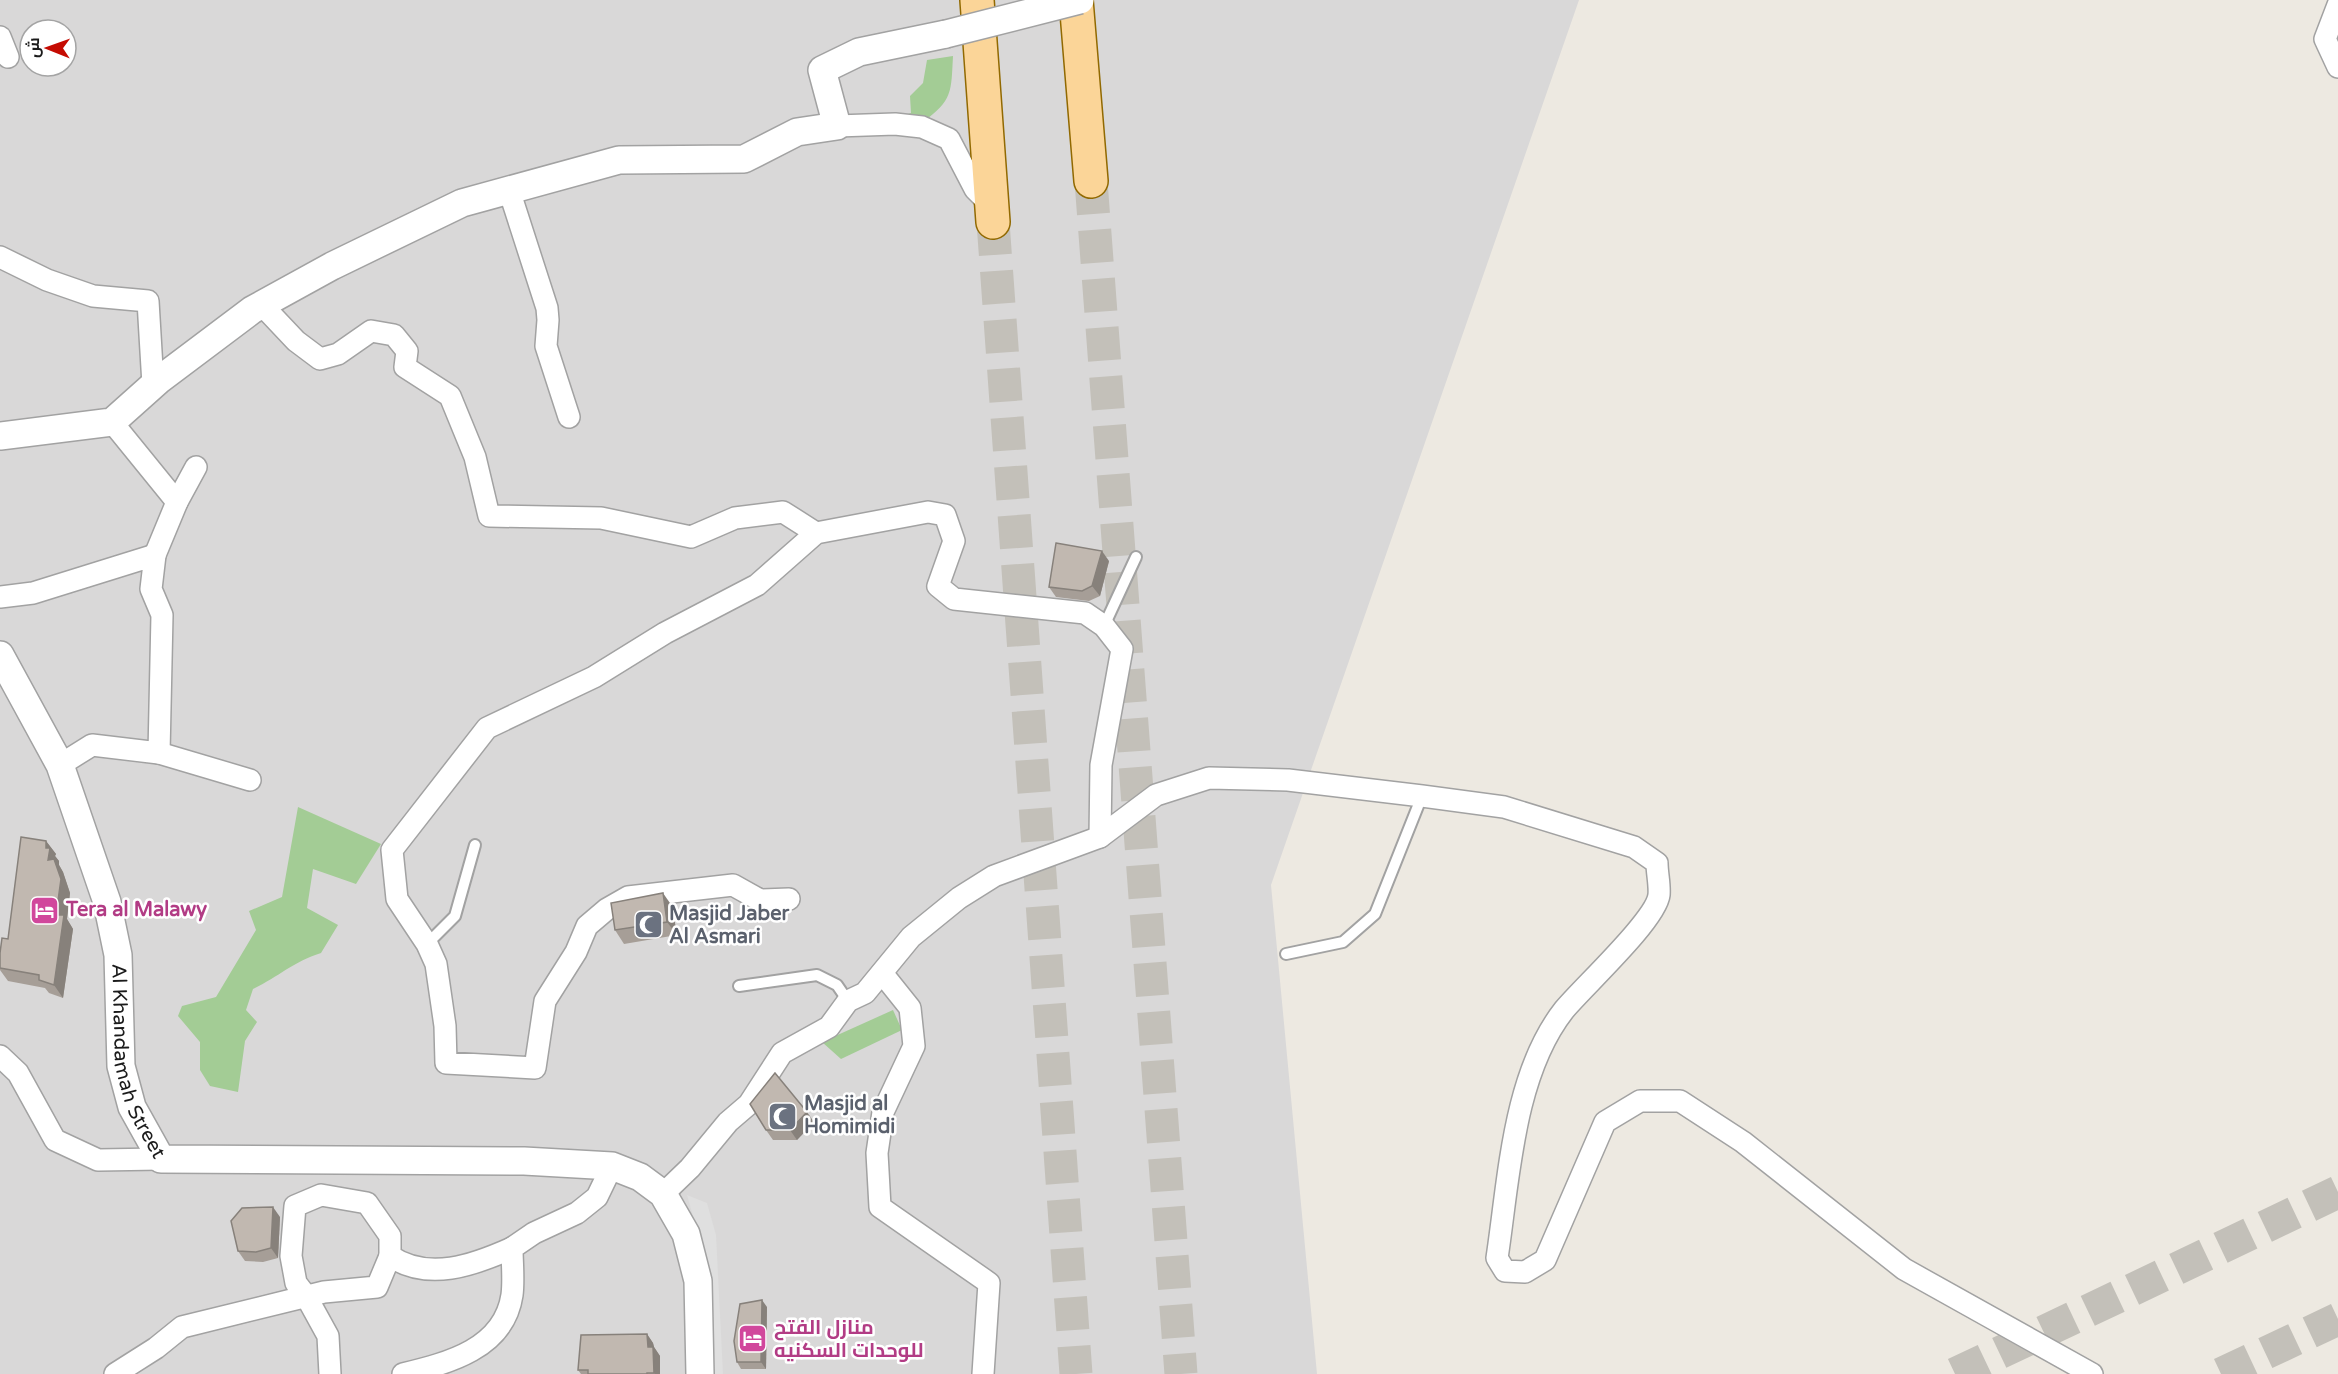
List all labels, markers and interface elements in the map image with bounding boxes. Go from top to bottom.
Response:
north arrow [18,18,78,78]
text: ش [24,37,44,58]
hotel icon: Tera al Malawy [29,894,61,926]
place label: Tera al Malawy [65,898,207,922]
place label: Masjid Jaber Al Asmari [669,902,790,949]
mosque icon: Masjid Jaber Al Asmari [632,909,664,941]
street label: Al Khandamah Street [106,963,171,1163]
place label: Masjid al Homimidi [804,1092,895,1139]
mosque icon: Masjid al Homimidi [767,1100,799,1132]
place label: منازل الفتح للوحدات السكنيه [774,1316,924,1363]
hotel icon: منازل الفتح للوحدات السكنيه [737,1323,769,1355]

